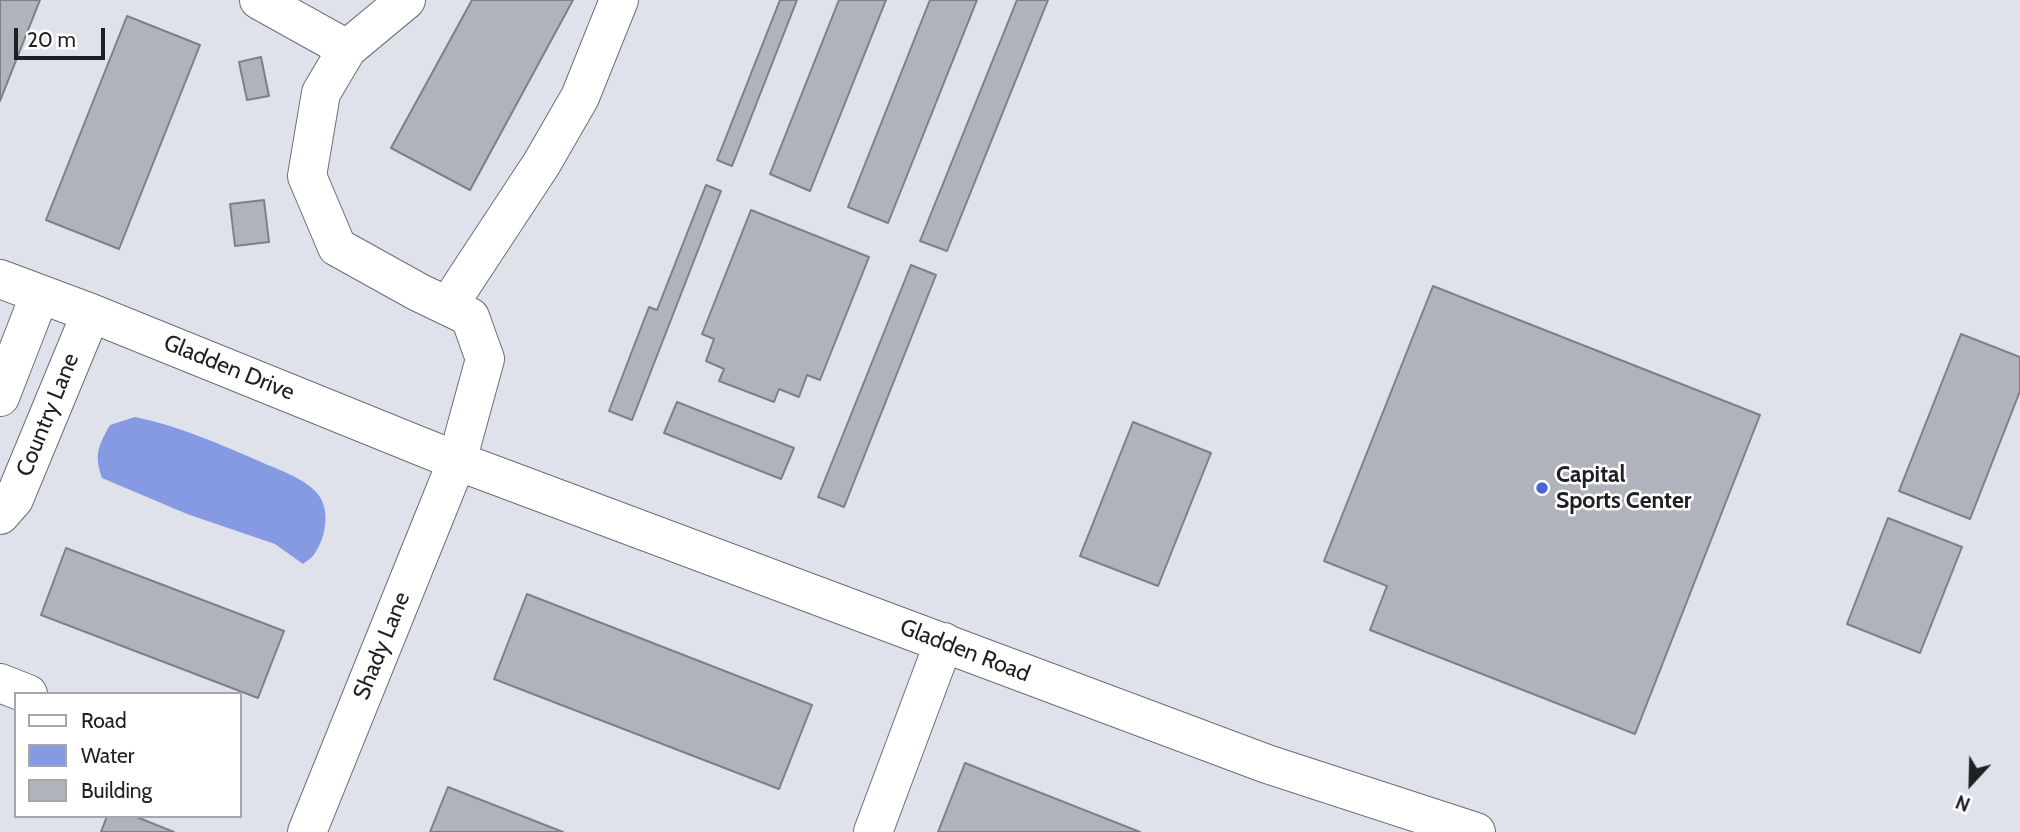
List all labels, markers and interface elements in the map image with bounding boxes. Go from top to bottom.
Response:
scale bar [18,14,108,58]
text: 20 m [27,27,76,52]
street label: Gladden Drive [160,329,298,407]
street label: Country Lane [11,349,85,481]
place label: Capital Sports Center [1556,461,1691,515]
marker: Capital Sports Center [1534,480,1550,496]
street label: Shady Lane [348,588,416,704]
street label: Gladden Road [896,614,1034,688]
legend [14,692,242,818]
text: Road [81,708,127,733]
text: Water [81,743,134,768]
north arrow [1936,748,2006,818]
text: Building [81,778,152,803]
text: N [1952,790,1973,816]

